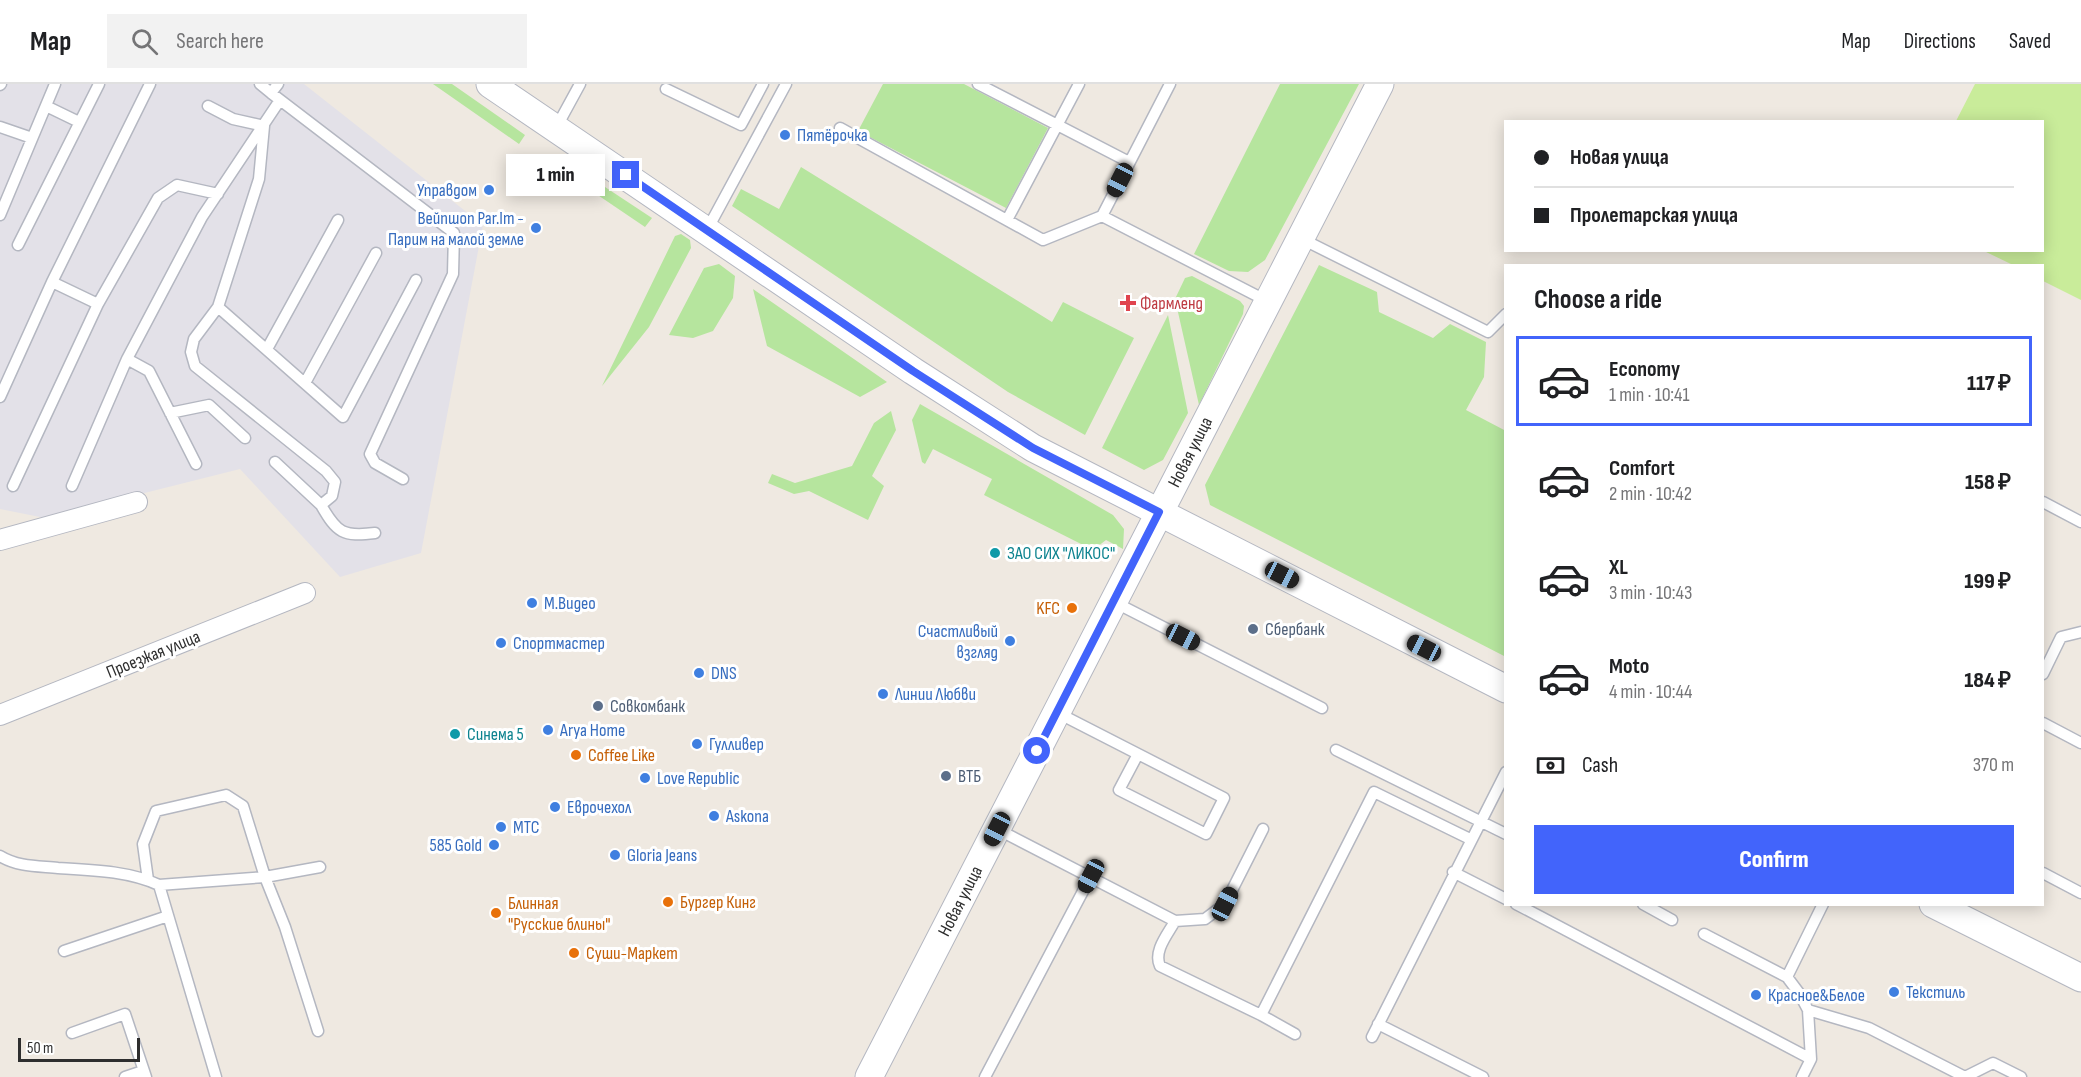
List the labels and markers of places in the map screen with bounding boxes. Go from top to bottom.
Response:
place label: Пятёрочка [797,125,868,146]
marker: Пятёрочка [778,128,792,142]
place label: Управдом [417,180,477,201]
marker: Управдом [482,183,496,197]
place label: Вейпшоп Par.Im - Парим на малой земле [388,208,524,250]
marker: Вейпшоп Par.Im - Парим на малой земле [529,221,543,235]
place label: Фармленд [1140,293,1203,314]
marker: Фармленд [1121,296,1135,310]
place label: ЗАО СИХ "ЛИКОС" [1007,543,1115,564]
marker: ЗАО СИХ "ЛИКОС" [988,546,1002,560]
place label: М.Видео [544,593,596,614]
marker: М.Видео [525,596,539,610]
place label: KFC [1036,598,1060,619]
marker: KFC [1065,601,1079,615]
place label: Сбербанк [1265,619,1325,640]
place label: Счастливый взгляд [918,621,998,663]
marker: Сбербанк [1246,622,1260,636]
place label: Спортмастер [513,633,605,654]
marker: Счастливый взгляд [1003,634,1017,648]
marker: Спортмастер [494,636,508,650]
place label: DNS [711,663,737,684]
marker: DNS [692,666,706,680]
place label: Линии Любви [894,684,976,705]
marker: Линии Любви [876,687,890,701]
place label: Совкомбанк [610,696,685,717]
marker: Совкомбанк [591,699,605,713]
place label: Arya Home [559,720,625,741]
marker: Arya Home [541,723,555,737]
place label: Синема 5 [467,724,524,745]
marker: Синема 5 [448,727,462,741]
place label: Гулливер [709,734,764,755]
marker: Гулливер [690,737,704,751]
place label: Coffee Like [588,745,655,766]
marker: Coffee Like [569,748,583,762]
place label: ВТБ [958,766,981,787]
place label: Love Republic [657,768,740,789]
marker: ВТБ [939,769,953,783]
marker: Love Republic [638,771,652,785]
place label: Еврочехол [567,797,632,818]
marker: Еврочехол [548,800,562,814]
place label: Askona [725,806,769,827]
marker: Askona [707,809,721,823]
place label: МТС [513,817,539,838]
marker: МТС [494,820,508,834]
place label: 585 Gold [429,835,482,856]
marker: 585 Gold [487,838,501,852]
place label: Gloria Jeans [627,845,697,866]
marker: Gloria Jeans [608,848,622,862]
place label: Бургер Кинг [680,892,756,913]
place label: Блинная "Русские блины" [508,893,611,935]
marker: Бургер Кинг [661,895,675,909]
marker: Блинная "Русские блины" [489,906,503,920]
place label: Суши-Маркет [586,943,678,964]
marker: Суши-Маркет [567,946,581,960]
place label: Текстиль [1906,982,1966,1003]
place label: Красное&Белое [1768,985,1865,1006]
marker: Текстиль [1887,985,1901,999]
marker: Красное&Белое [1749,988,1763,1002]

